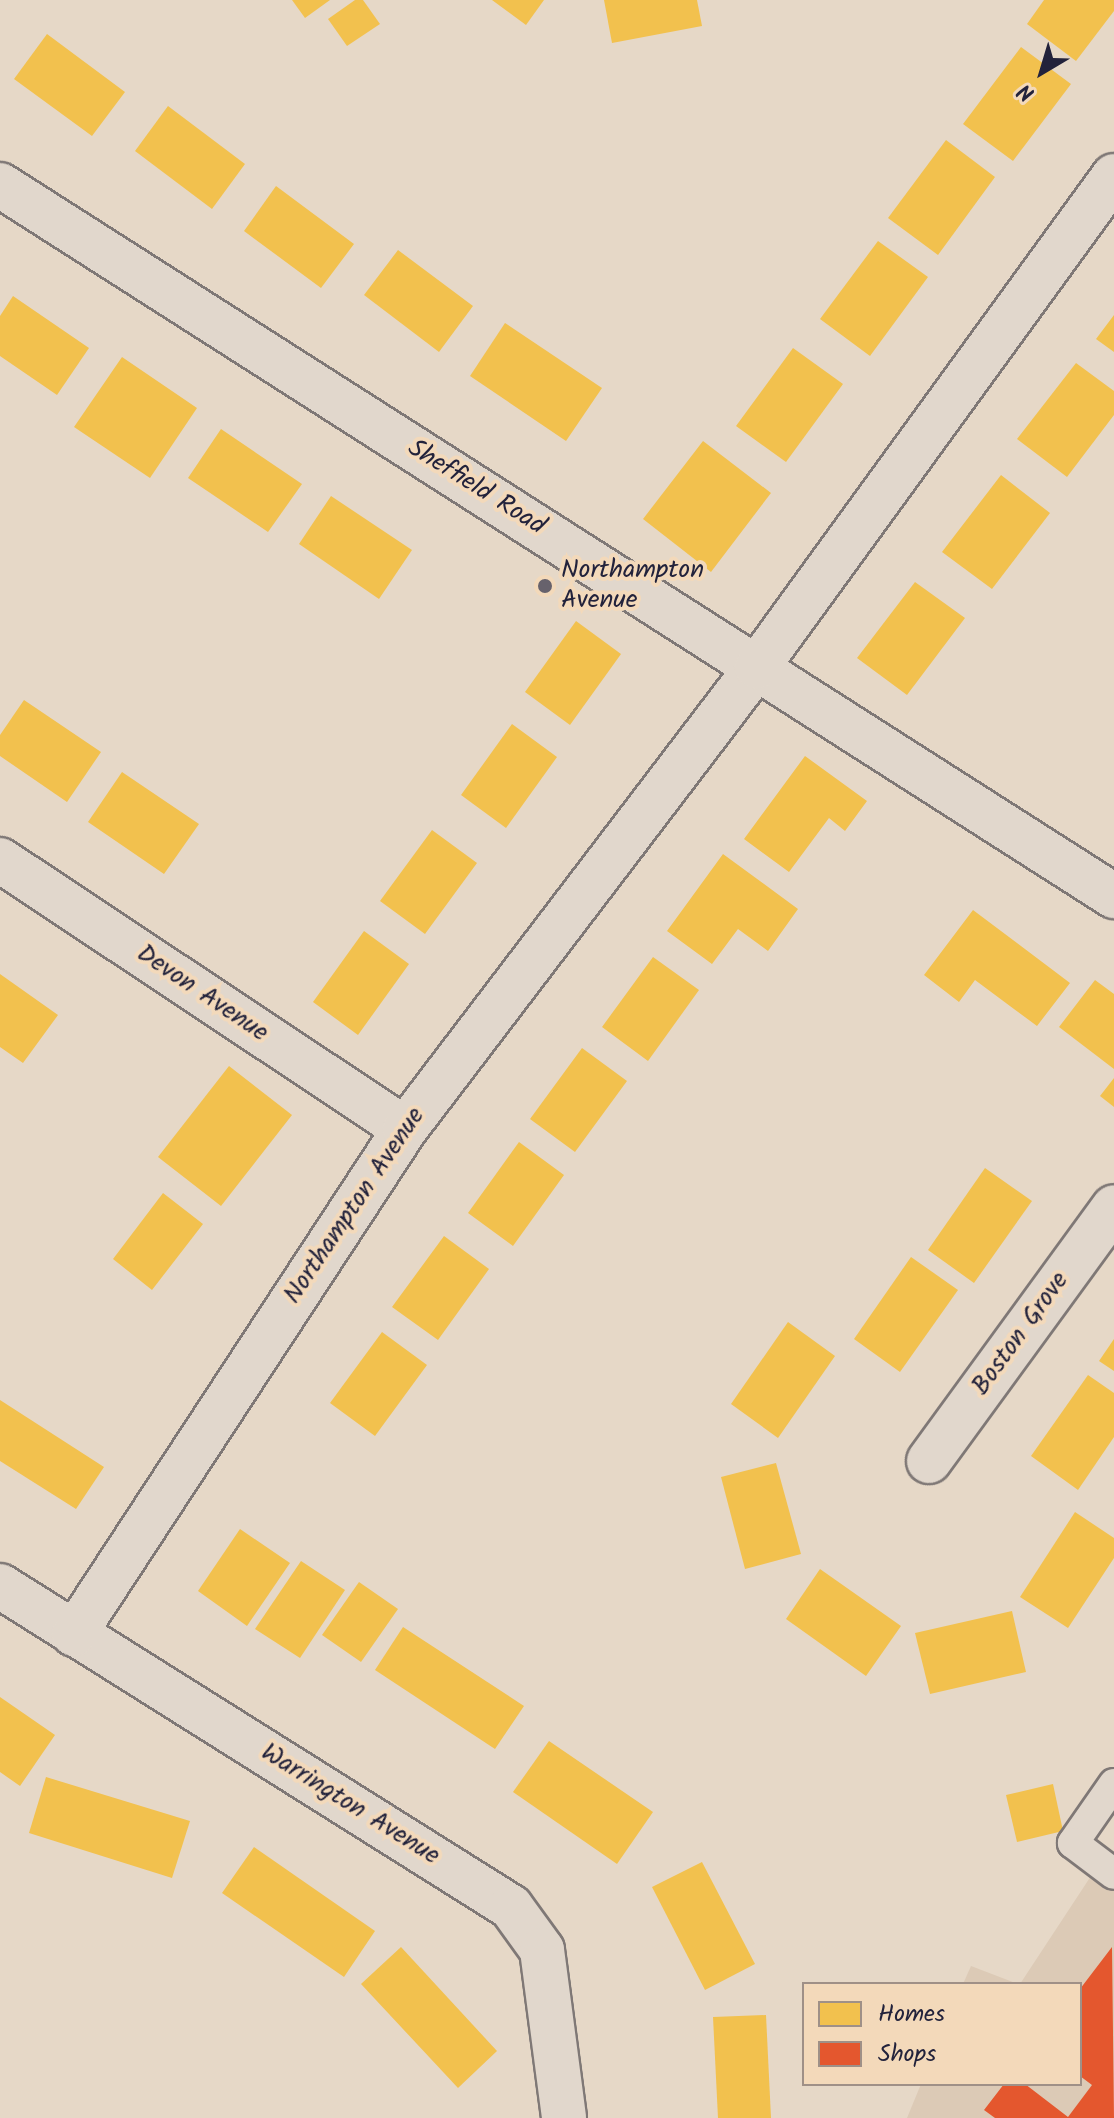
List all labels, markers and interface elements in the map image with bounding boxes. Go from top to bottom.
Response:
north arrow [1002,32,1082,112]
text: N [1011,73,1043,109]
street label: Sheffield Road [401,433,551,543]
place label: Northampton Avenue [561,555,704,616]
marker: Northampton Avenue [536,577,554,595]
street label: Devon Avenue [130,939,274,1049]
street label: Northampton Avenue [278,1102,432,1310]
street label: Boston Grove [966,1266,1076,1402]
street label: Warrington Avenue [255,1738,445,1872]
legend [802,1982,1082,2086]
text: Homes [878,1995,945,2034]
text: Shops [878,2035,936,2074]

